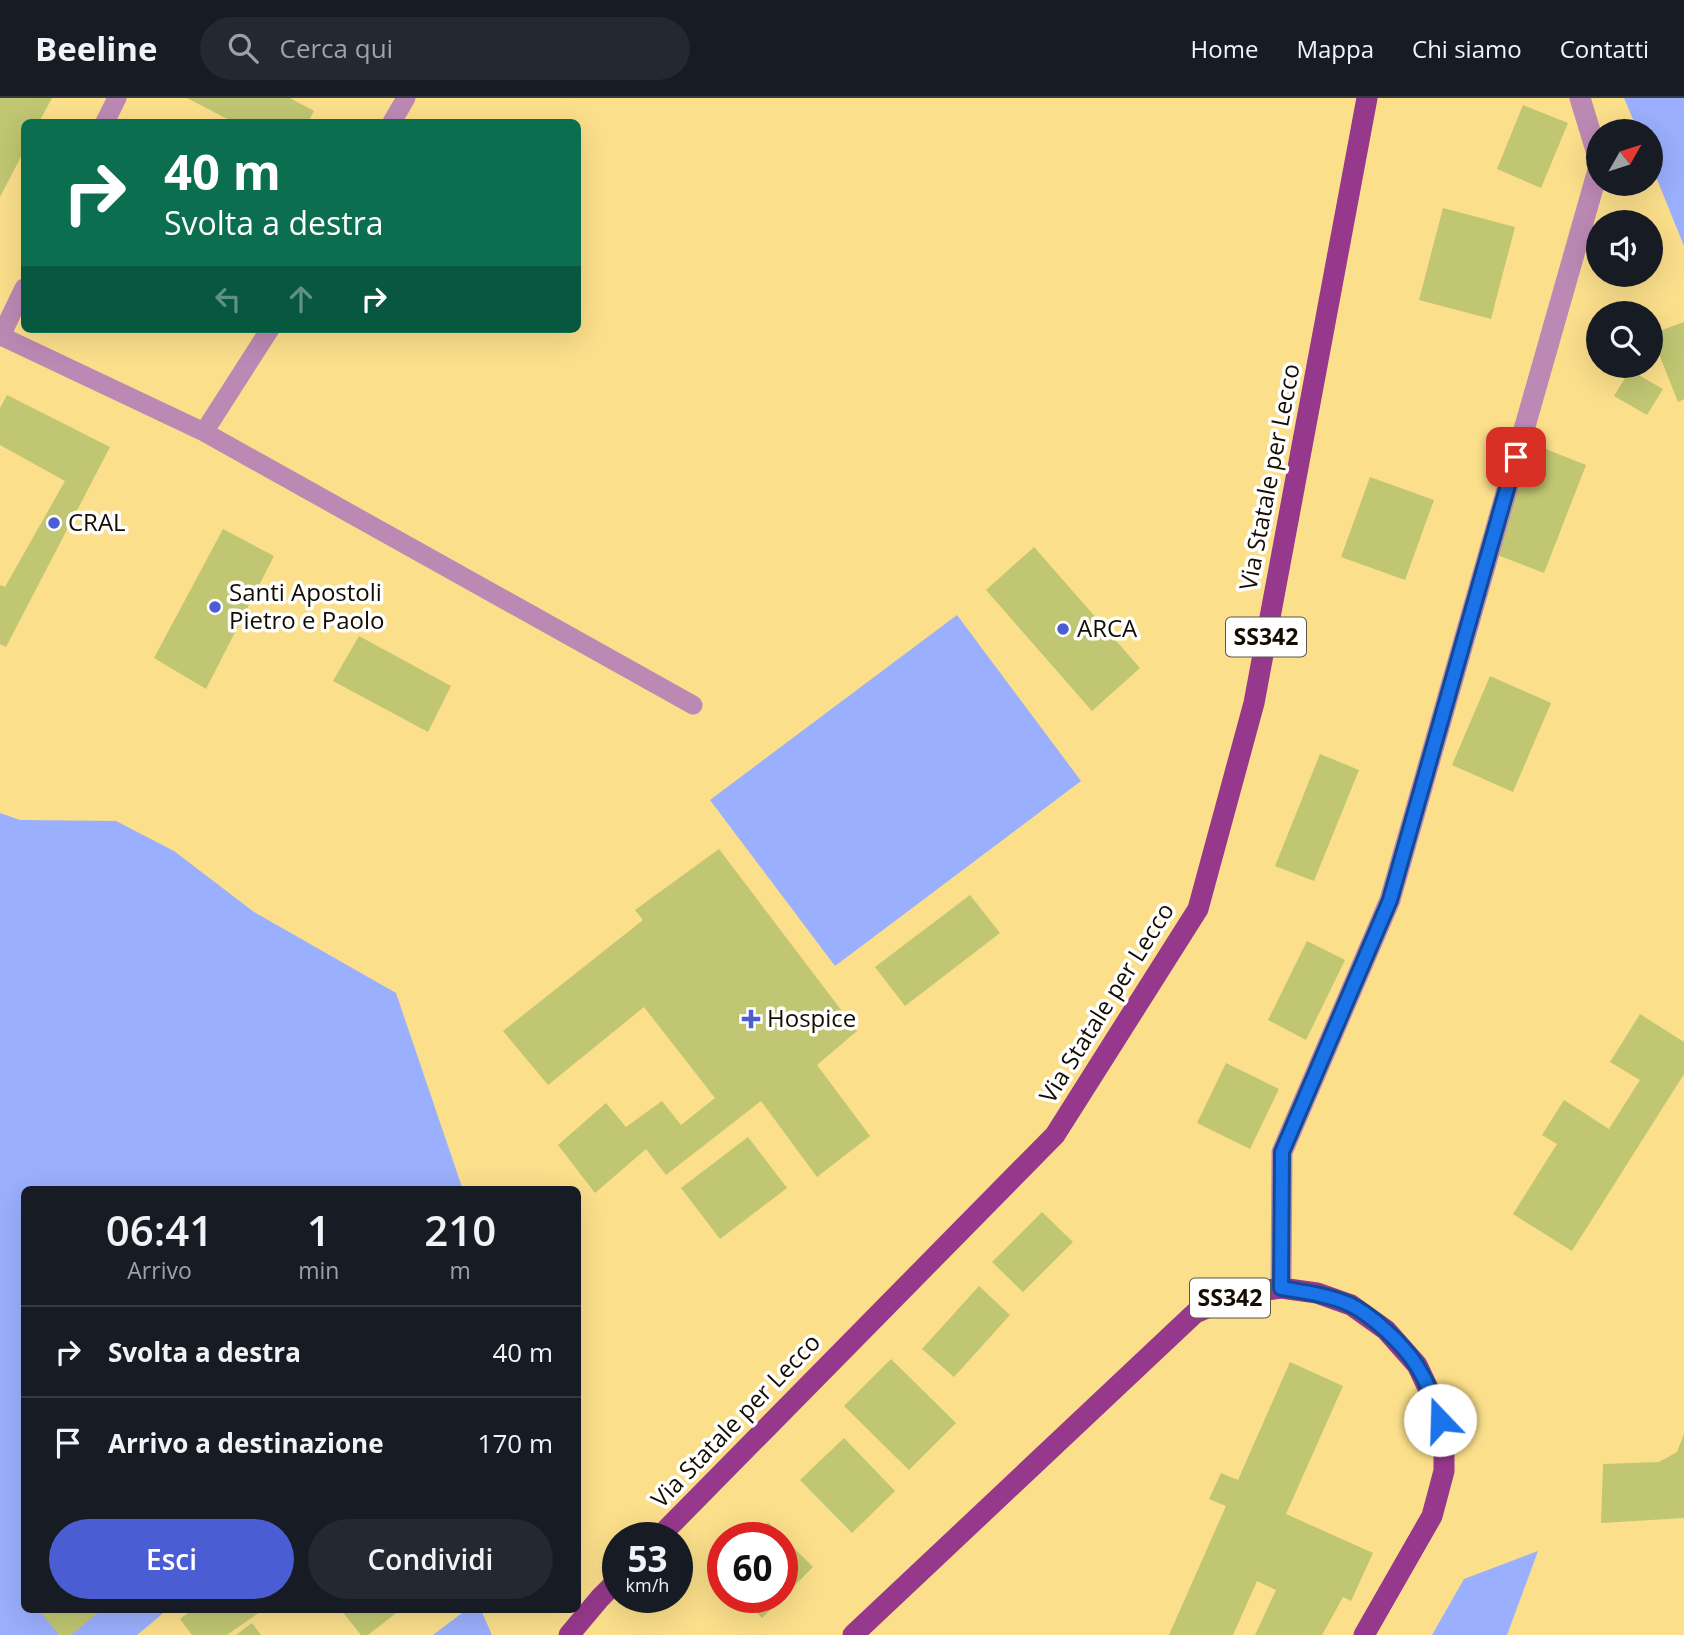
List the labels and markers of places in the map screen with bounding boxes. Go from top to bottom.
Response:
pin [1486,427,1546,487]
place label: CRAL [68,505,126,538]
marker: CRAL [46,515,62,531]
place label: Santi Apostoli Pietro e Paolo [229,575,384,636]
marker: Santi Apostoli Pietro e Paolo [207,599,223,615]
place label: ARCA [1077,611,1138,644]
marker: ARCA [1055,621,1071,637]
place label: Hospice [767,1001,856,1034]
marker: Hospice [741,1009,761,1029]

